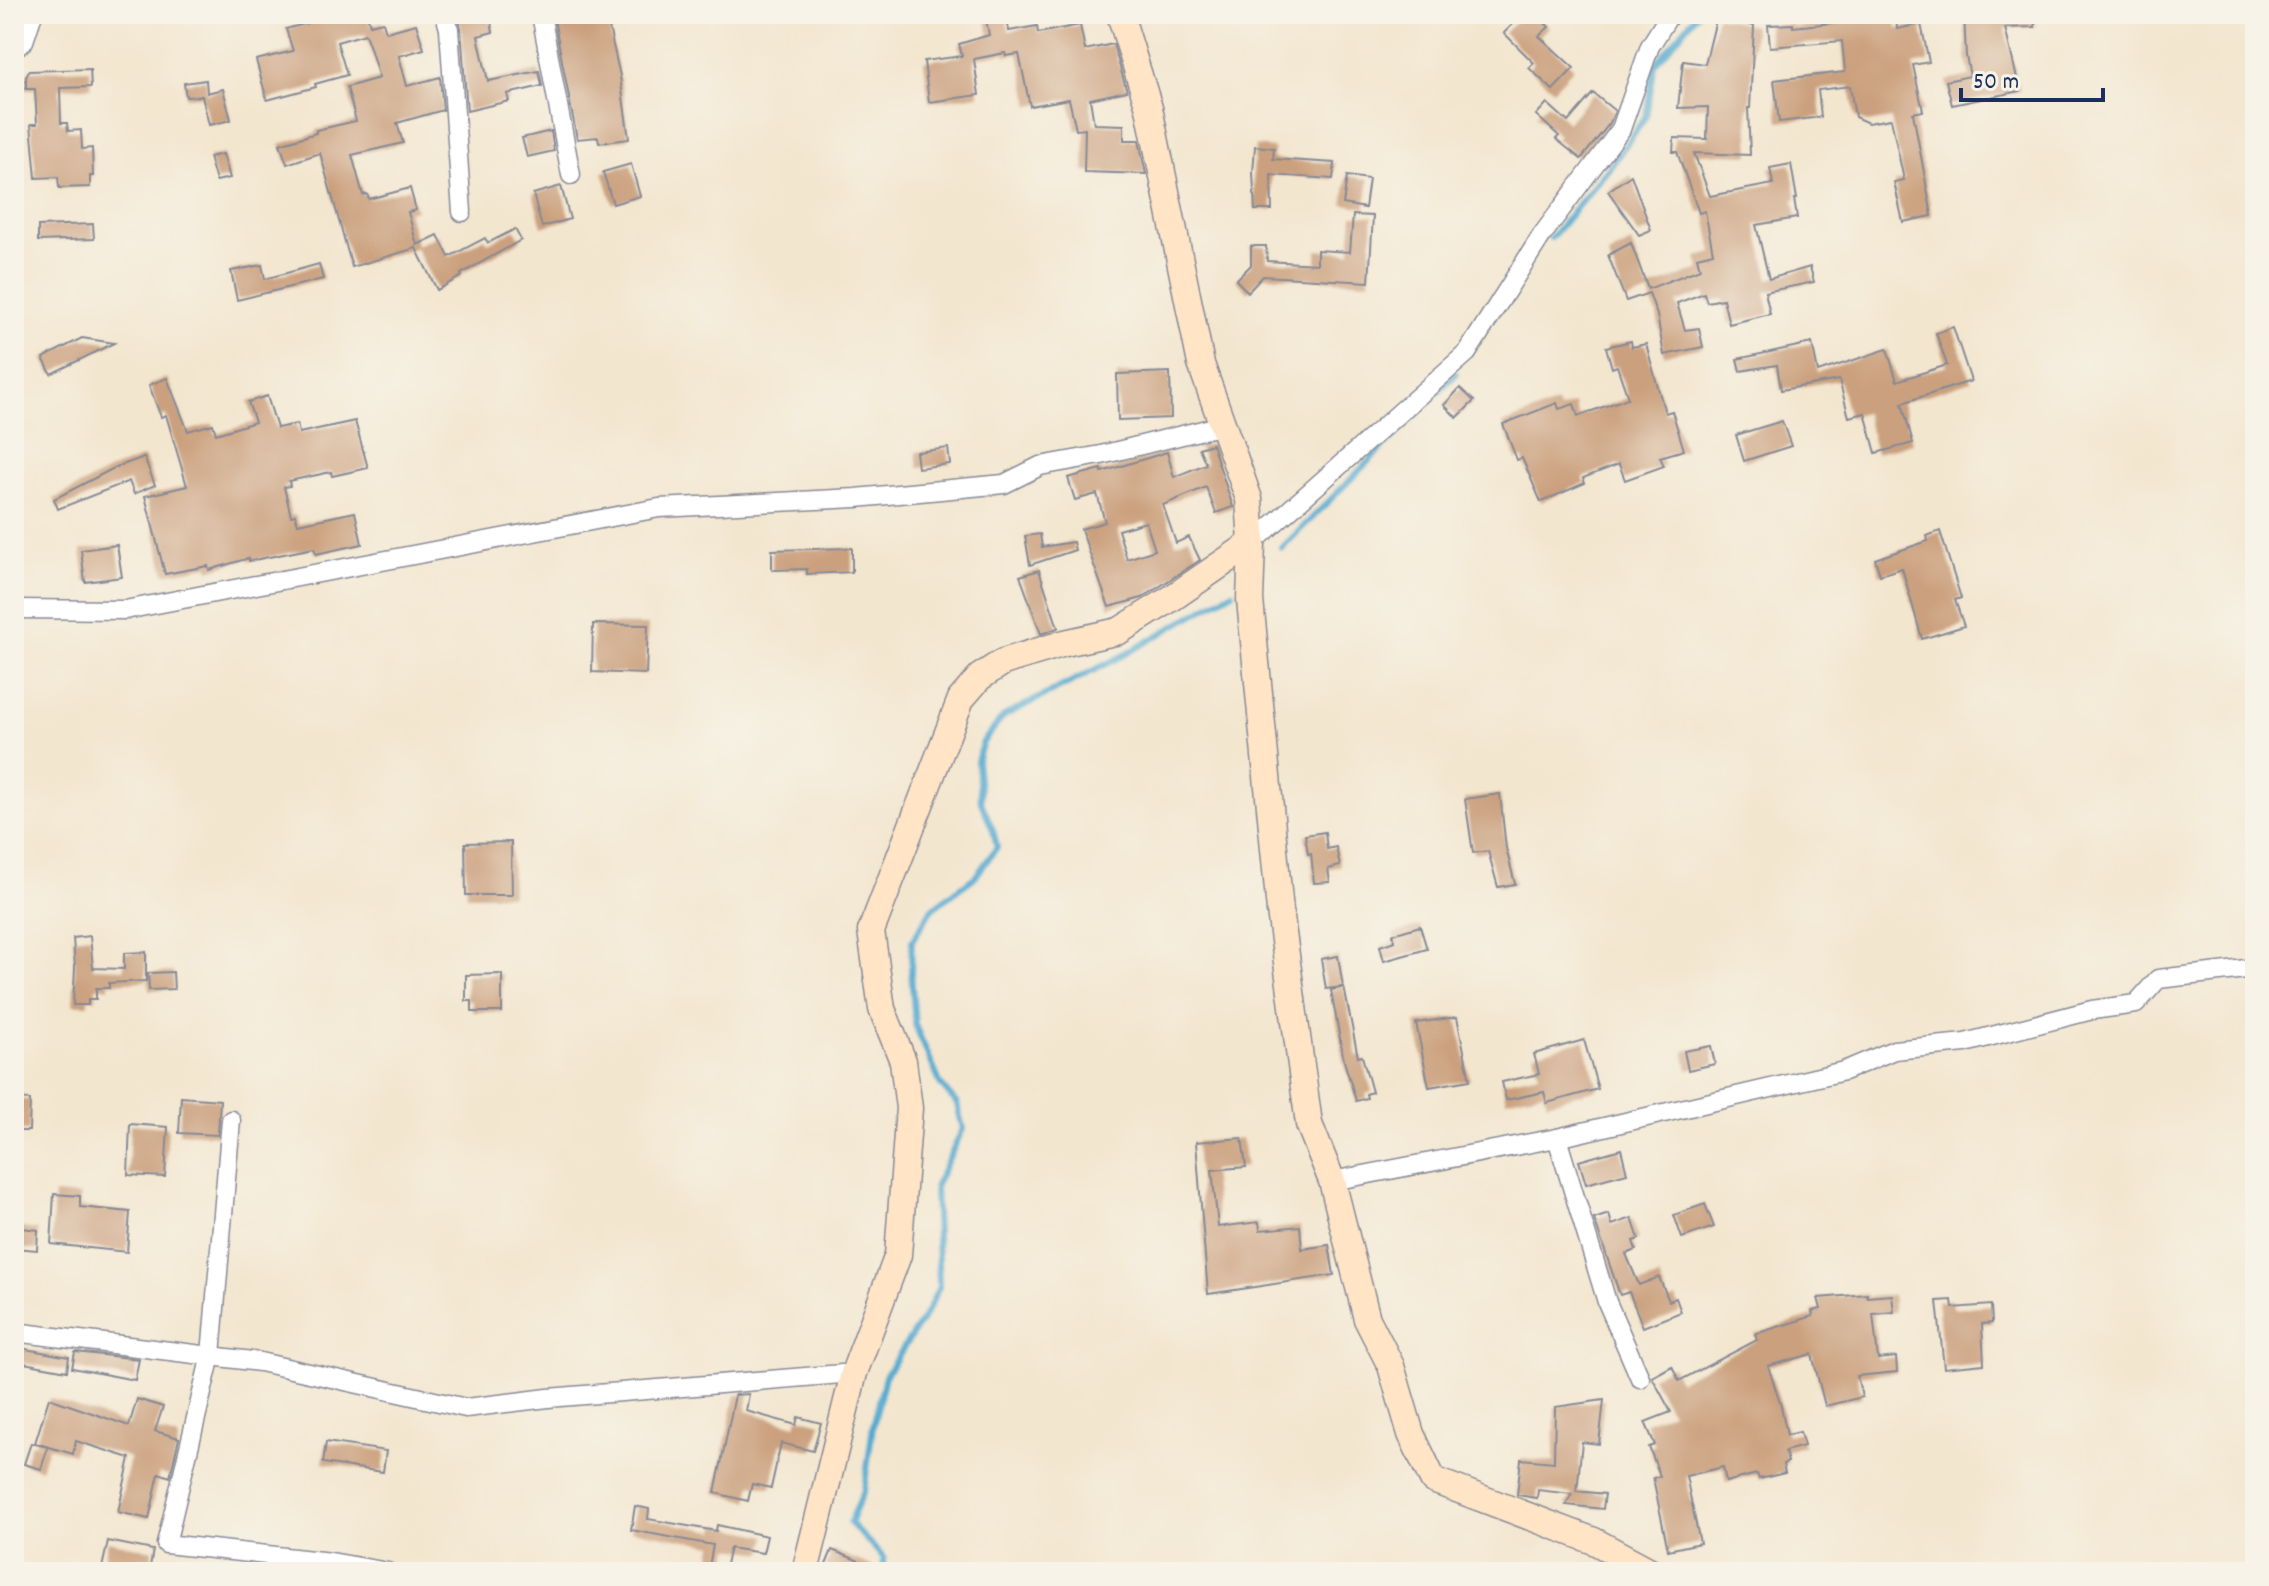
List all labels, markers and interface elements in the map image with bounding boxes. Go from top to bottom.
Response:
scale bar [1961,52,2103,102]
text: 50 m [1973,66,2019,100]

